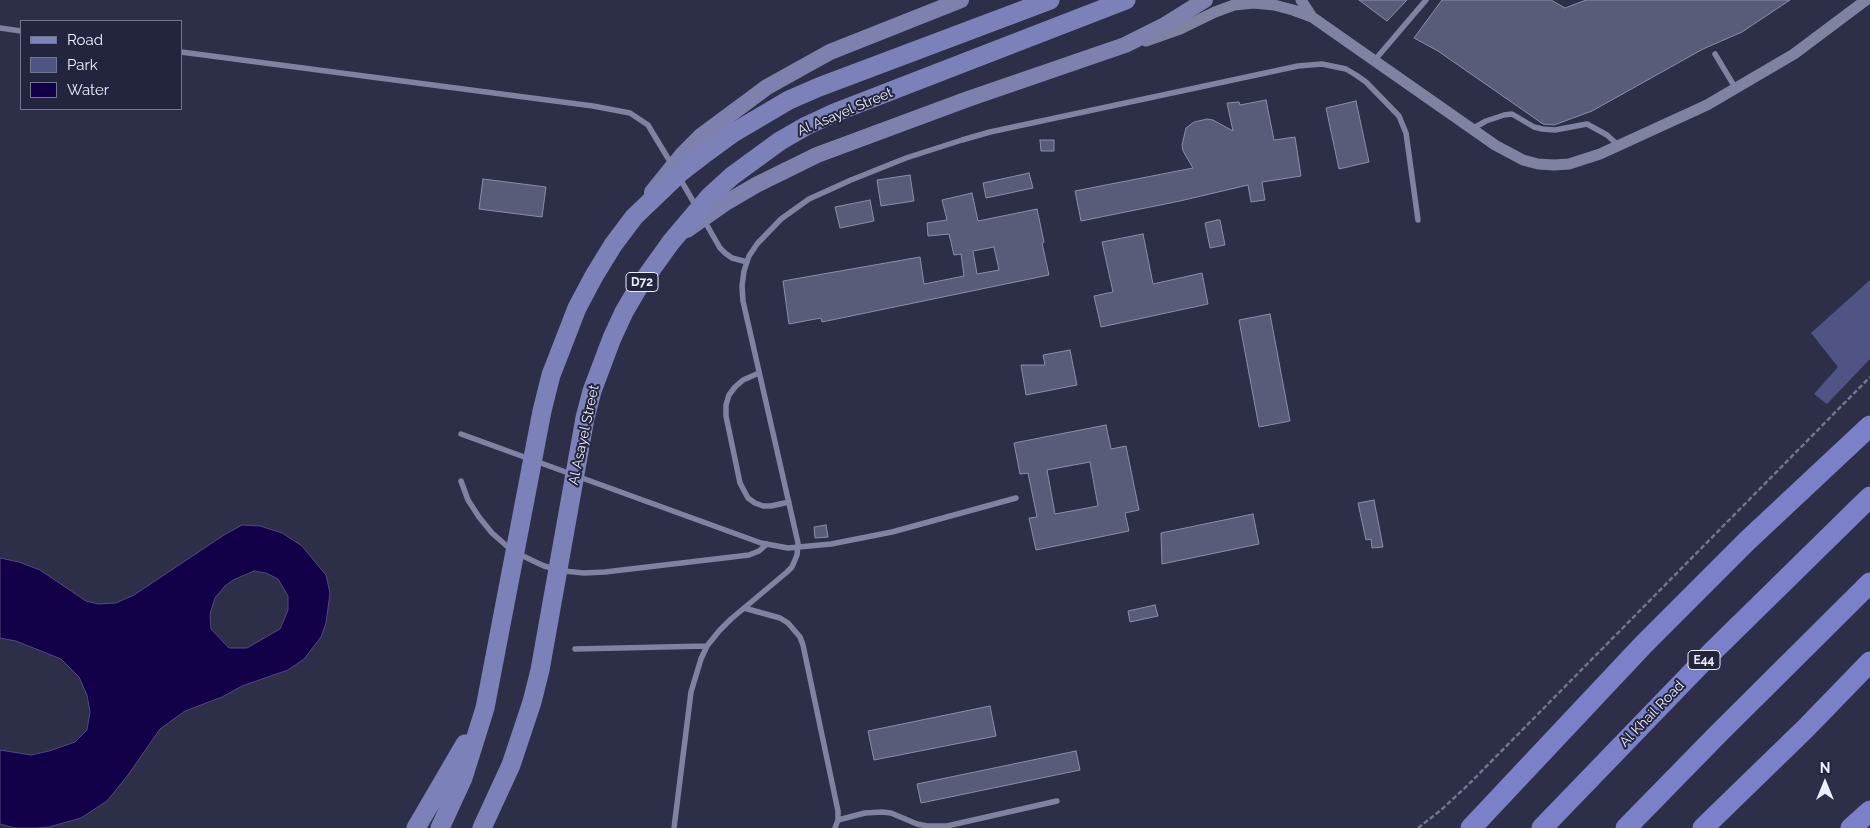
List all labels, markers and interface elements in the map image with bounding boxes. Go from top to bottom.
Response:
legend [20,20,182,110]
text: Road [67,31,103,49]
text: Park [67,56,98,74]
text: Water [67,81,109,99]
street label: Al Asayel Street [795,84,895,140]
road number: D72 [626,272,658,292]
street label: Al Asayel Street [565,383,603,487]
road number: E44 [1688,650,1720,670]
street label: Al Khail Road [1616,677,1688,751]
north arrow [1800,758,1850,808]
text: N [1820,760,1830,776]

